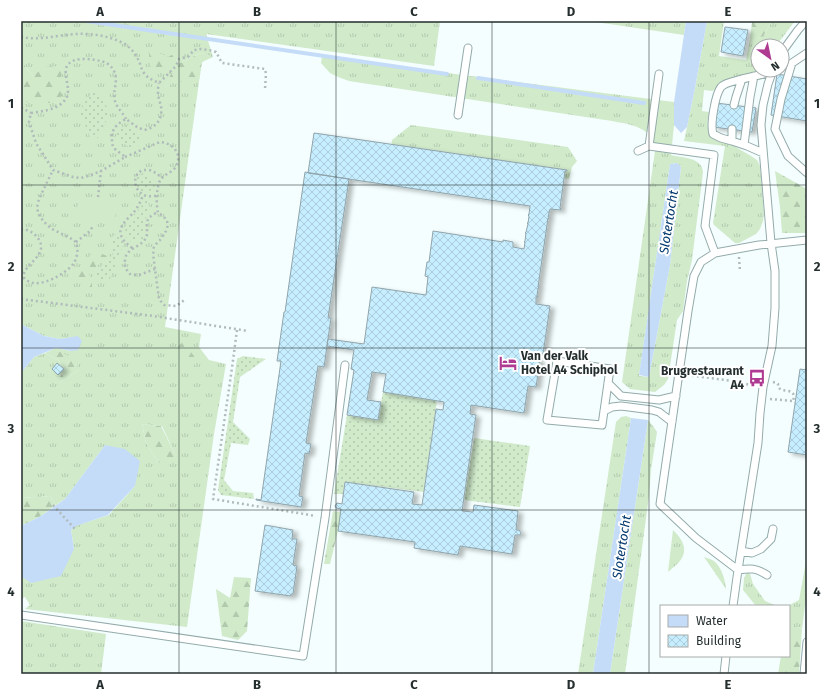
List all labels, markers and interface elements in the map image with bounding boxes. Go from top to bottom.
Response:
text: A [95,4,104,19]
text: B [253,4,261,19]
text: C [410,4,418,19]
text: D [567,4,576,19]
text: E [725,4,732,19]
north arrow [750,38,790,78]
text: N [769,59,782,73]
text: 1 [8,96,14,111]
text: 1 [814,96,820,111]
water label: Slotertocht [656,189,681,256]
text: 2 [8,259,15,274]
text: 2 [814,259,821,274]
place label: Van der Valk Hotel A4 Schiphol [520,349,618,377]
hotel icon: Van der Valk Hotel A4 Schiphol [498,353,518,373]
place label: Brugrestaurant A4 [661,364,744,392]
bus stop icon: Brugrestaurant A4 [747,368,767,388]
text: 3 [7,421,15,436]
text: 3 [813,421,821,436]
water label: Slotertocht [609,514,634,581]
text: 4 [7,584,15,599]
text: 4 [813,584,821,599]
legend [660,605,790,657]
text: Water [696,614,728,628]
text: Building [696,634,742,648]
text: A [95,677,104,692]
text: B [253,677,261,692]
text: C [410,677,418,692]
text: D [567,677,576,692]
text: E [725,677,732,692]

